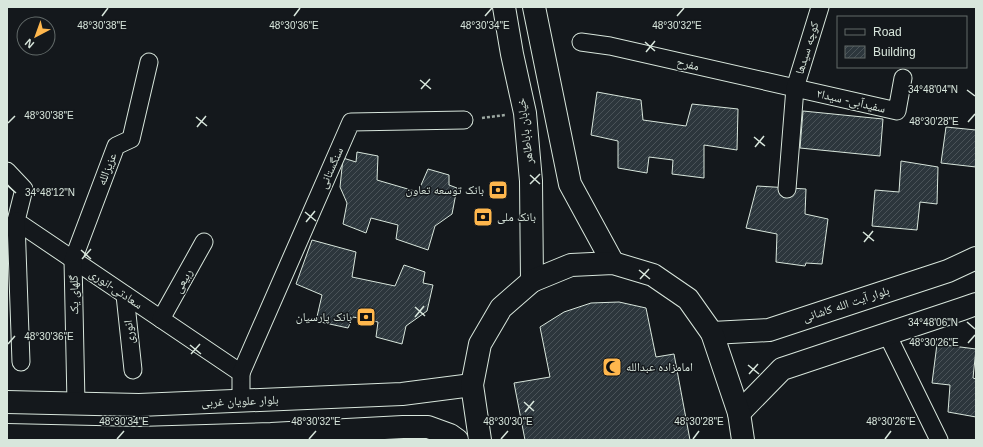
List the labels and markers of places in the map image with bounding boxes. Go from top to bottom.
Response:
bank icon: بانک توسعه تعاون [487,179,509,201]
place label: بانک توسعه تعاون [406,183,484,197]
bank icon: بانک ملی [472,206,494,228]
place label: بانک ملی [497,210,536,224]
bank icon: بانک پارسیان [355,306,377,328]
place label: بانک پارسیان [296,310,352,324]
mosque icon: امامزاده عبدالله [601,356,623,378]
place label: امامزاده عبدالله [626,360,693,374]

